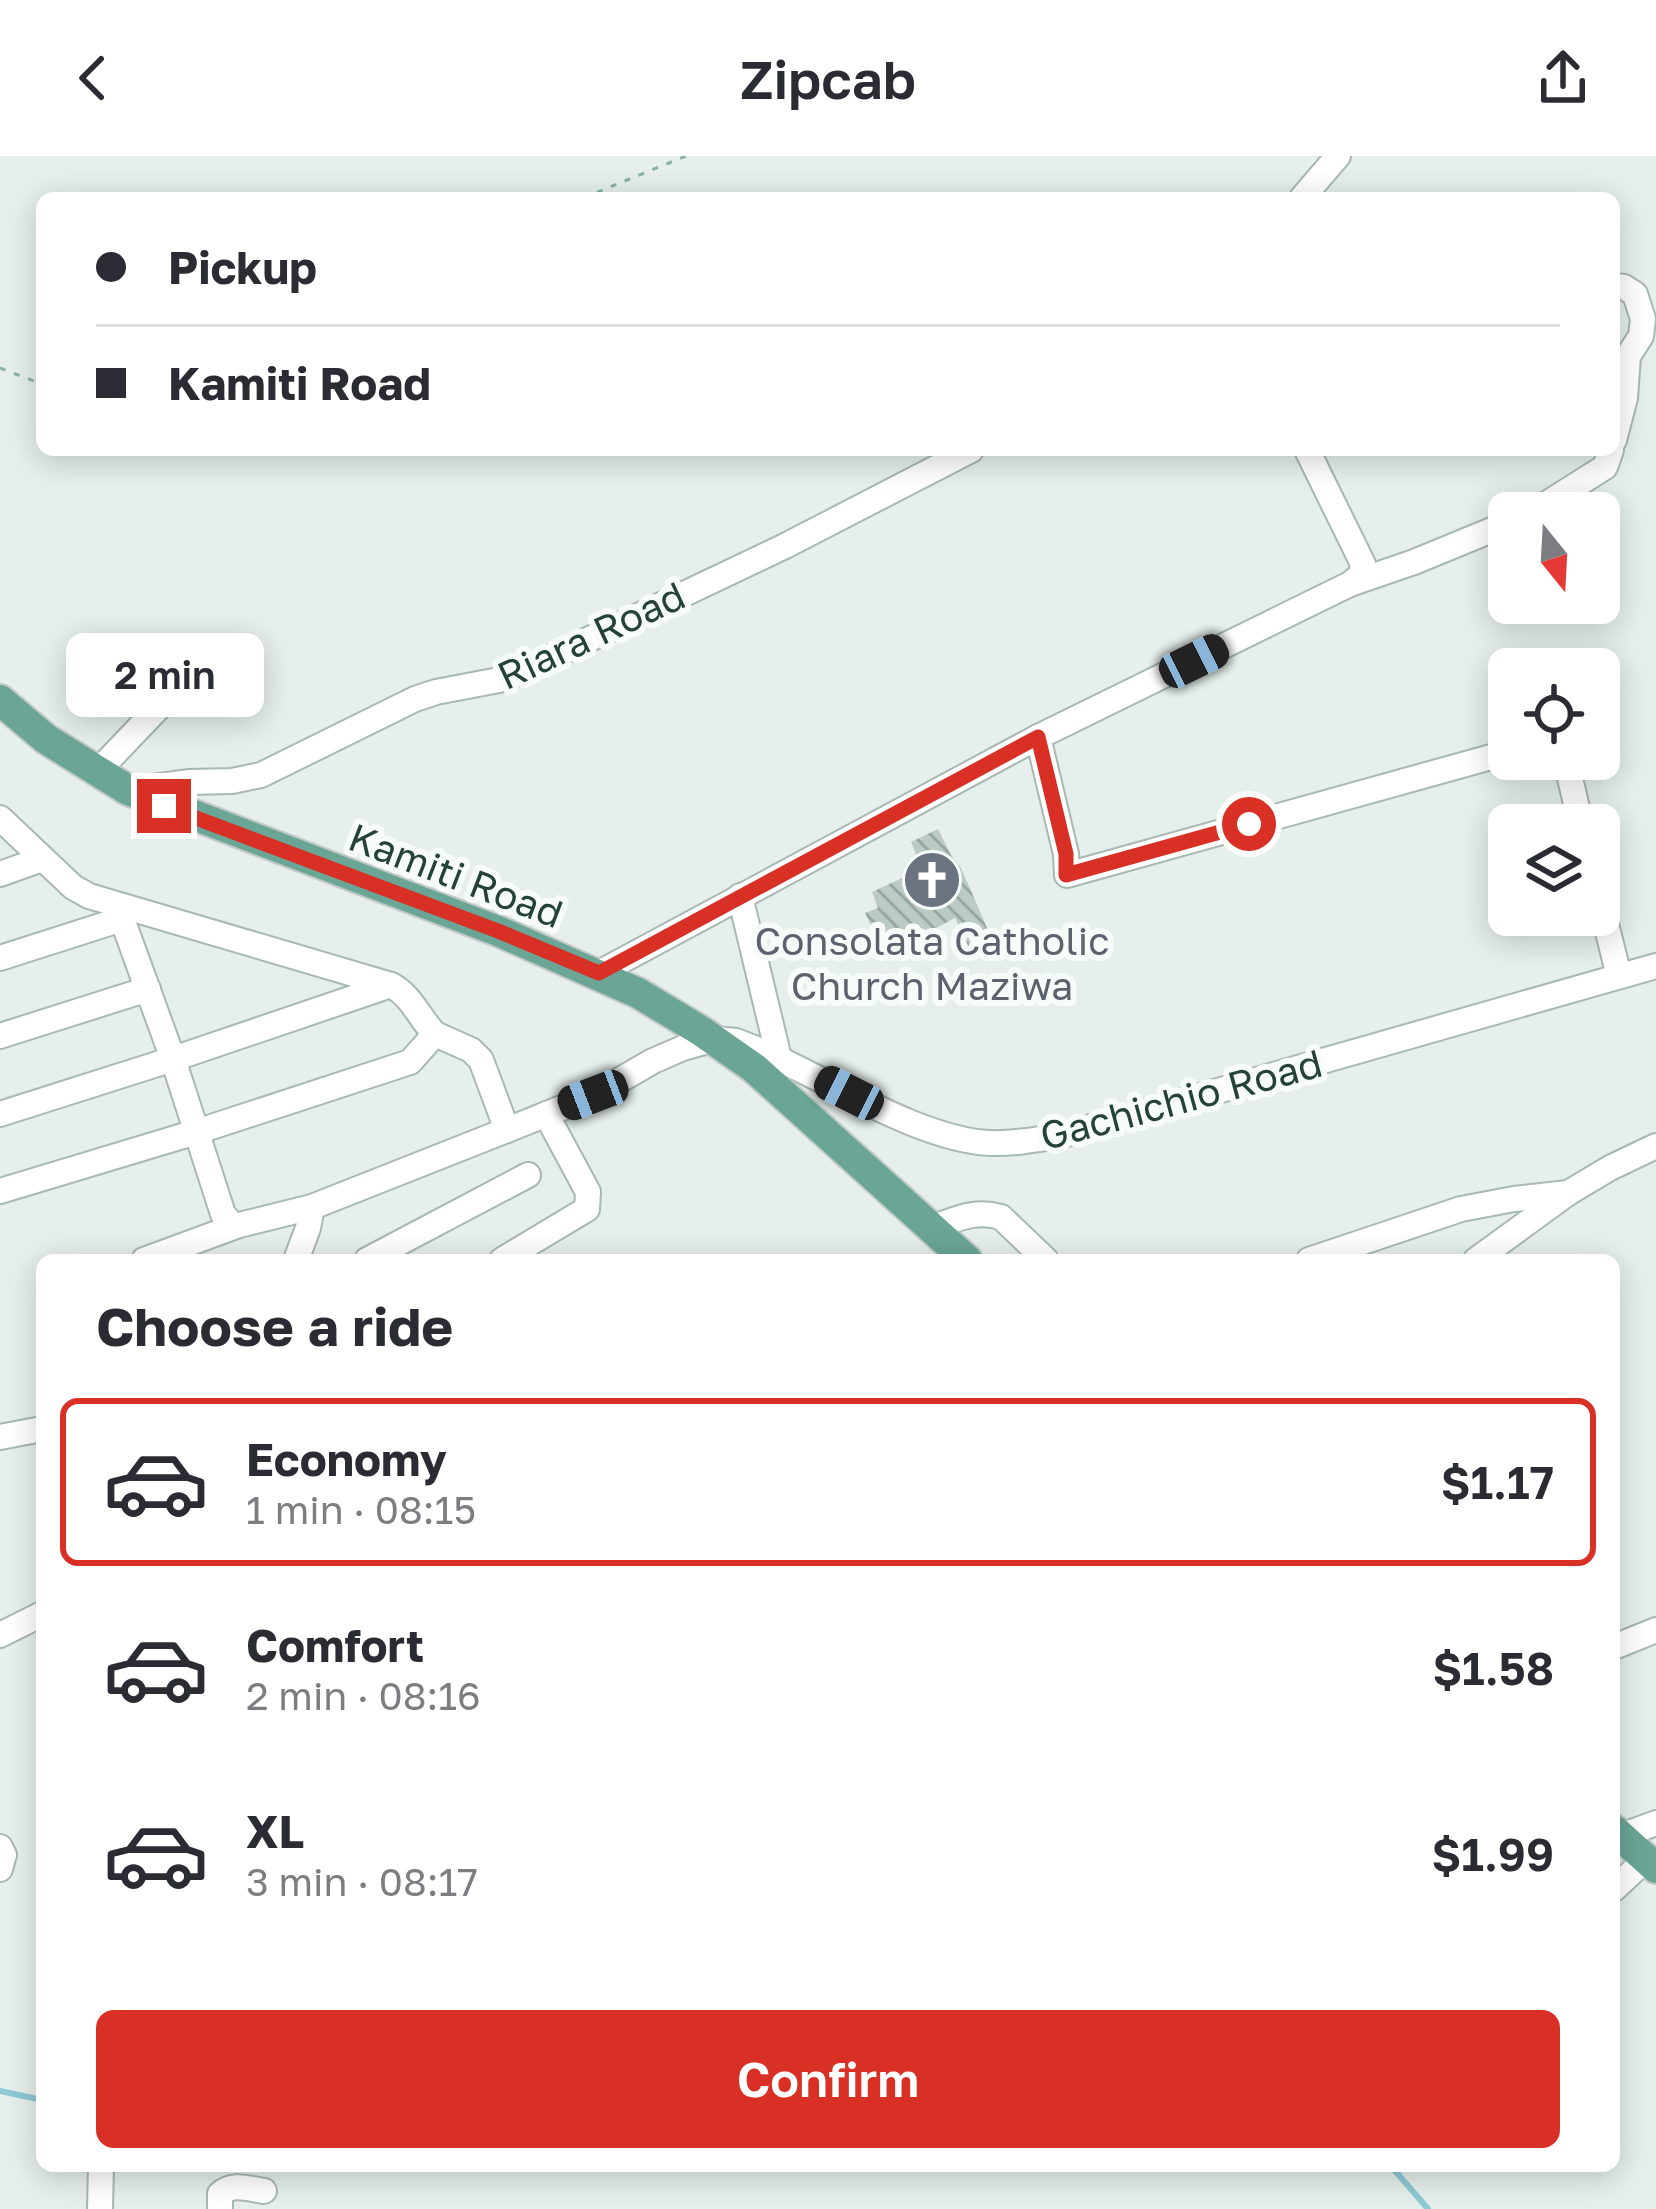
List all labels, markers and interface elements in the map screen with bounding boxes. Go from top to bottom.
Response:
icon: back [60,45,126,111]
icon: share [1530,45,1596,111]
text: Zipcab [740,46,916,111]
text: Pickup [168,240,317,294]
text: Kamiti Road [168,356,431,410]
north arrow [1488,492,1620,624]
map controls [1488,492,1620,936]
street label: Riara Road [490,571,692,699]
car [1154,629,1234,693]
callout: 2 min [65,632,263,716]
button: locate [1488,648,1620,780]
text: 2 min [114,651,216,698]
route end [137,779,191,833]
route start [1222,797,1276,851]
button: layers [1488,804,1620,936]
street label: Kamiti Road [343,813,569,937]
church icon: Consolata Catholic Church Maziwa [901,849,963,911]
place label: Consolata Catholic Church Maziwa [755,917,1109,1009]
street label: Gachichio Road [1035,1039,1327,1159]
car [809,1061,889,1125]
car [553,1065,633,1125]
text: Choose a ride [96,1293,453,1358]
icon: car [102,1428,210,1536]
text: Economy [246,1432,447,1486]
text: $1.17 [1441,1455,1554,1509]
text: 1 min · 08:15 [246,1486,476,1533]
icon: car [102,1614,210,1722]
text: Comfort [246,1618,424,1672]
text: $1.58 [1432,1641,1554,1695]
text: 2 min · 08:16 [246,1672,481,1719]
icon: car [102,1800,210,1908]
text: XL [246,1804,304,1858]
text: $1.99 [1432,1827,1554,1881]
text: 3 min · 08:17 [246,1858,478,1905]
button: Confirm [96,2010,1560,2148]

